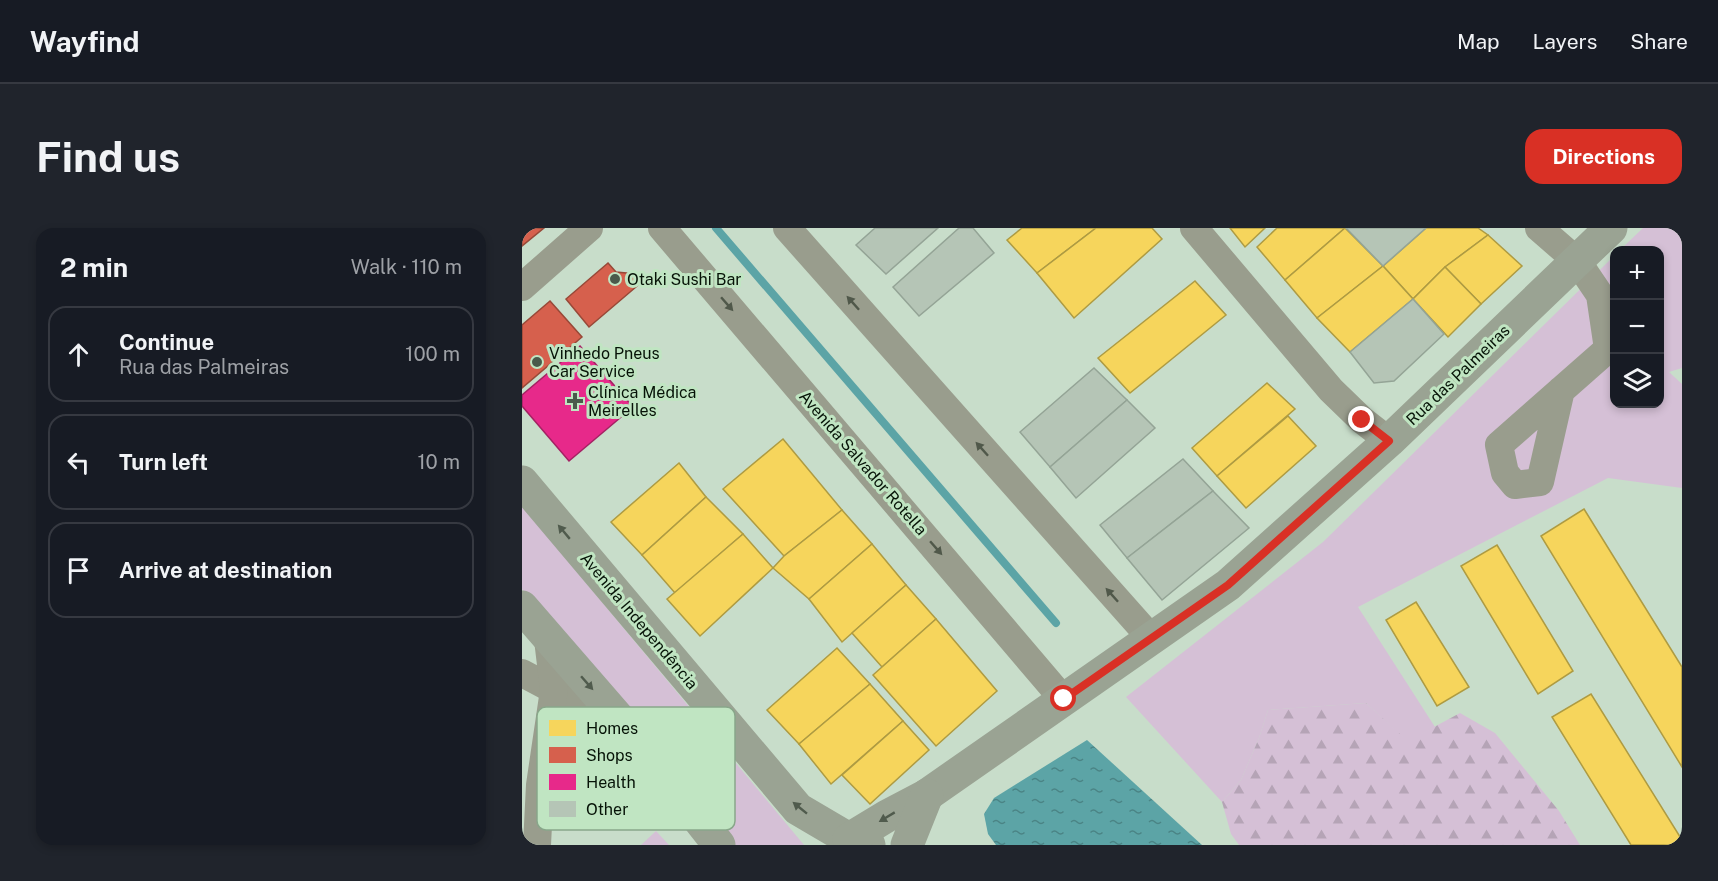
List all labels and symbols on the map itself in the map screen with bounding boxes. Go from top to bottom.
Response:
place label: Otaki Sushi Bar [627,270,742,289]
marker: Otaki Sushi Bar [608,272,622,286]
one-way arrow [720,296,733,311]
one-way arrow [847,296,860,311]
street label: Rua das Palmeiras [1402,321,1514,429]
place label: Vinhedo Pneus Car Service [549,344,660,381]
marker: Vinhedo Pneus Car Service [530,355,544,369]
place label: Clínica Médica Meirelles [588,383,696,420]
street label: Avenida Salvador Rotella [795,387,931,539]
marker: Clínica Médica Meirelles [566,392,584,410]
route end [1348,406,1374,432]
one-way arrow [976,442,989,457]
one-way arrow [558,524,571,540]
one-way arrow [929,541,943,556]
street label: Avenida Independência [576,549,702,693]
one-way arrow [1105,587,1119,602]
one-way arrow [581,675,594,691]
route start [1050,685,1076,711]
legend [537,707,735,830]
text: Homes [586,719,638,738]
text: Shops [586,746,633,765]
text: Health [586,773,636,792]
text: Other [586,800,628,819]
one-way arrow [792,802,808,815]
one-way arrow [879,811,896,822]

